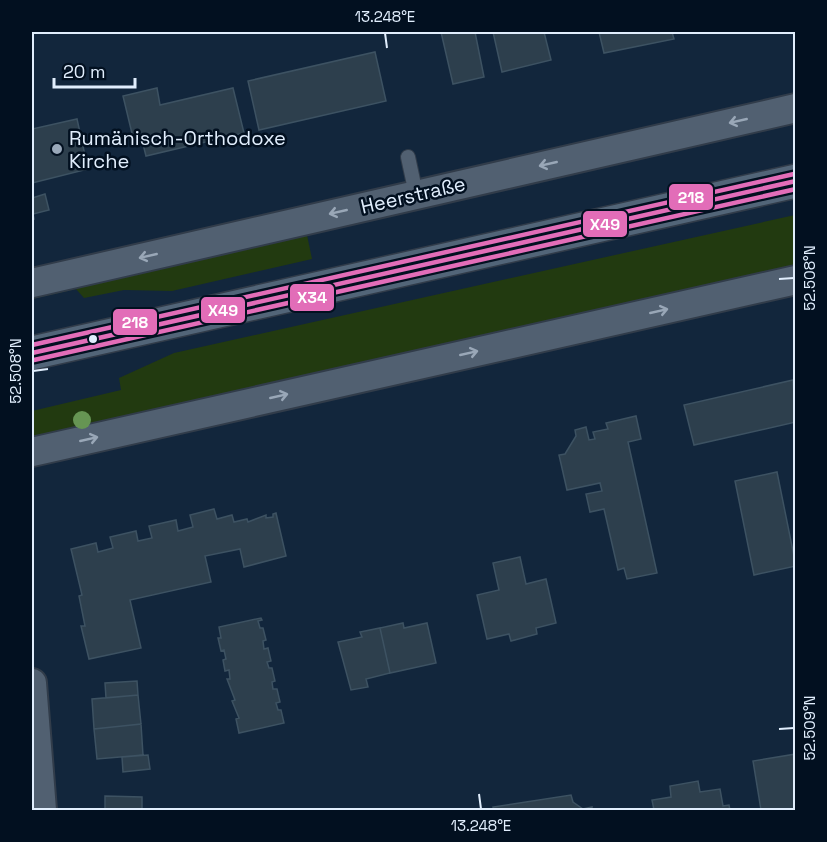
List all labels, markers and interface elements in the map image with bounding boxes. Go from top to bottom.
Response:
text: 13.248°E [355,7,415,26]
scale bar [54,51,135,89]
text: 20 m [63,60,106,83]
one-way arrow [729,115,748,127]
place label: Rumänisch-Orthodoxe Kirche [69,125,286,174]
marker: Rumänisch-Orthodoxe Kirche [50,142,64,156]
one-way arrow [539,158,558,170]
street label: Heerstraße [358,170,468,220]
line badge: 218 [668,183,714,211]
text: 218 [678,187,705,208]
one-way arrow [329,207,348,218]
line badge: X49 [582,210,628,238]
text: X49 [590,214,620,235]
text: 52.508°N [800,245,819,311]
one-way arrow [139,251,158,263]
line badge: X34 [289,283,335,312]
text: X34 [297,287,327,308]
line badge: X49 [200,296,246,324]
text: X49 [208,300,238,321]
one-way arrow [650,304,669,316]
line badge: 218 [112,308,158,336]
text: 218 [122,312,149,333]
unlabelled marker [87,333,99,345]
text: 52.508°N [6,338,25,404]
one-way arrow [459,347,478,359]
one-way arrow [269,390,288,401]
one-way arrow [78,433,98,444]
text: 52.509°N [800,695,819,761]
text: 13.248°E [451,816,511,835]

